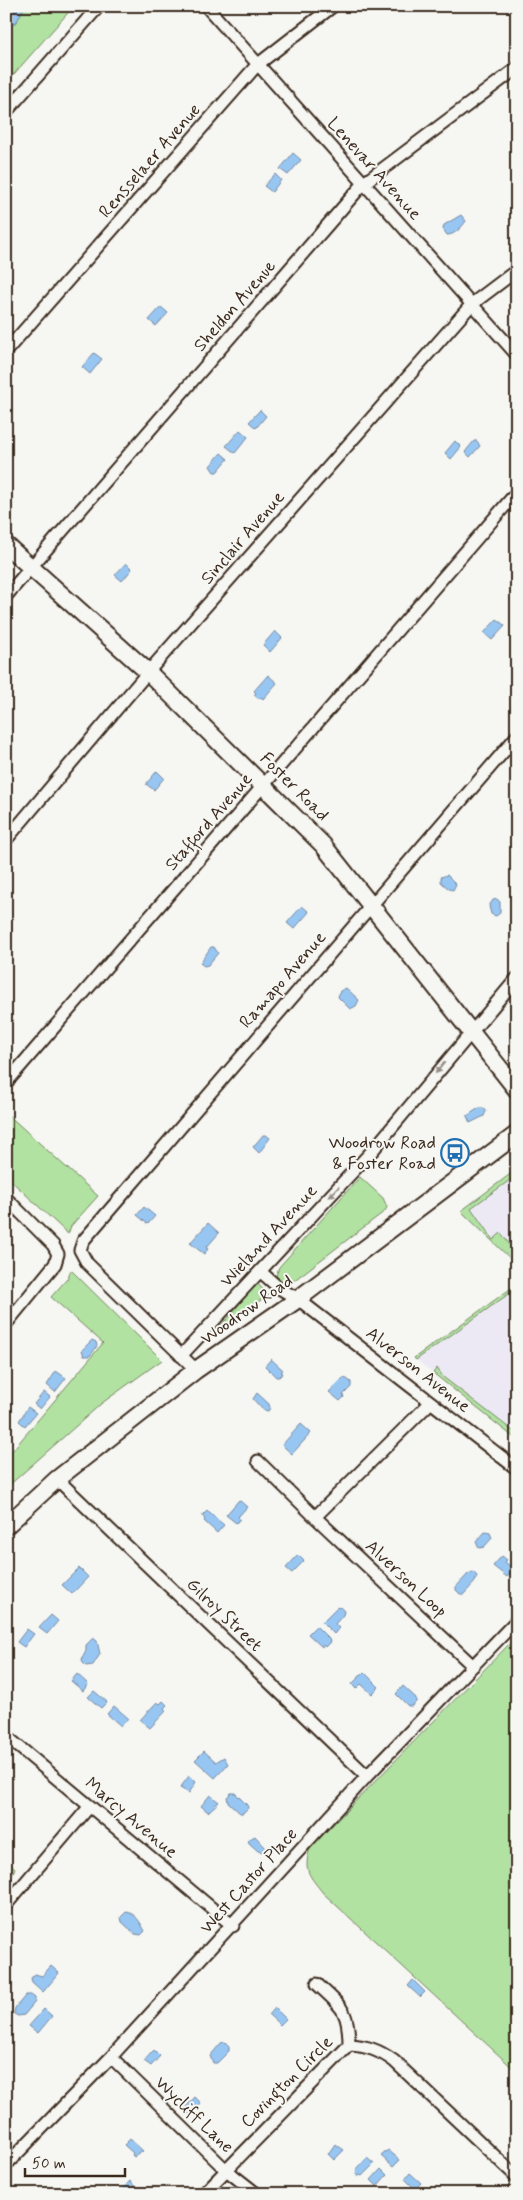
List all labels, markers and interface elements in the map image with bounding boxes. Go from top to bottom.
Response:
street label: Rensselaer Avenue [94,99,206,223]
street label: Lenevar Avenue [321,112,427,226]
street label: Sheldon Avenue [188,255,282,357]
street label: Sinclair Avenue [196,486,290,590]
street label: Foster Road [254,747,334,827]
street label: Stafford Avenue [160,768,260,877]
street label: Ramapo Avenue [234,926,332,1034]
one-way arrow [434,1062,445,1075]
place label: Woodrow Road & Foster Road [328,1131,436,1176]
bus stop icon: Woodrow Road & Foster Road [440,1138,470,1168]
street label: Wieland Avenue [215,1179,323,1293]
one-way arrow [328,1185,340,1197]
street label: Woodrow Road [196,1269,298,1351]
street label: Alverson Avenue [361,1322,475,1419]
street label: Alverson Loop [360,1535,452,1623]
street label: Gilroy Street [181,1573,267,1657]
street label: Marcy Avenue [79,1772,183,1864]
street label: West Castor Place [195,1823,303,1939]
street label: Covington Circle [236,2031,340,2135]
street label: Wycliff Lane [149,2071,239,2159]
scale bar [25,2145,125,2177]
text: 50 m [32,2154,66,2174]

